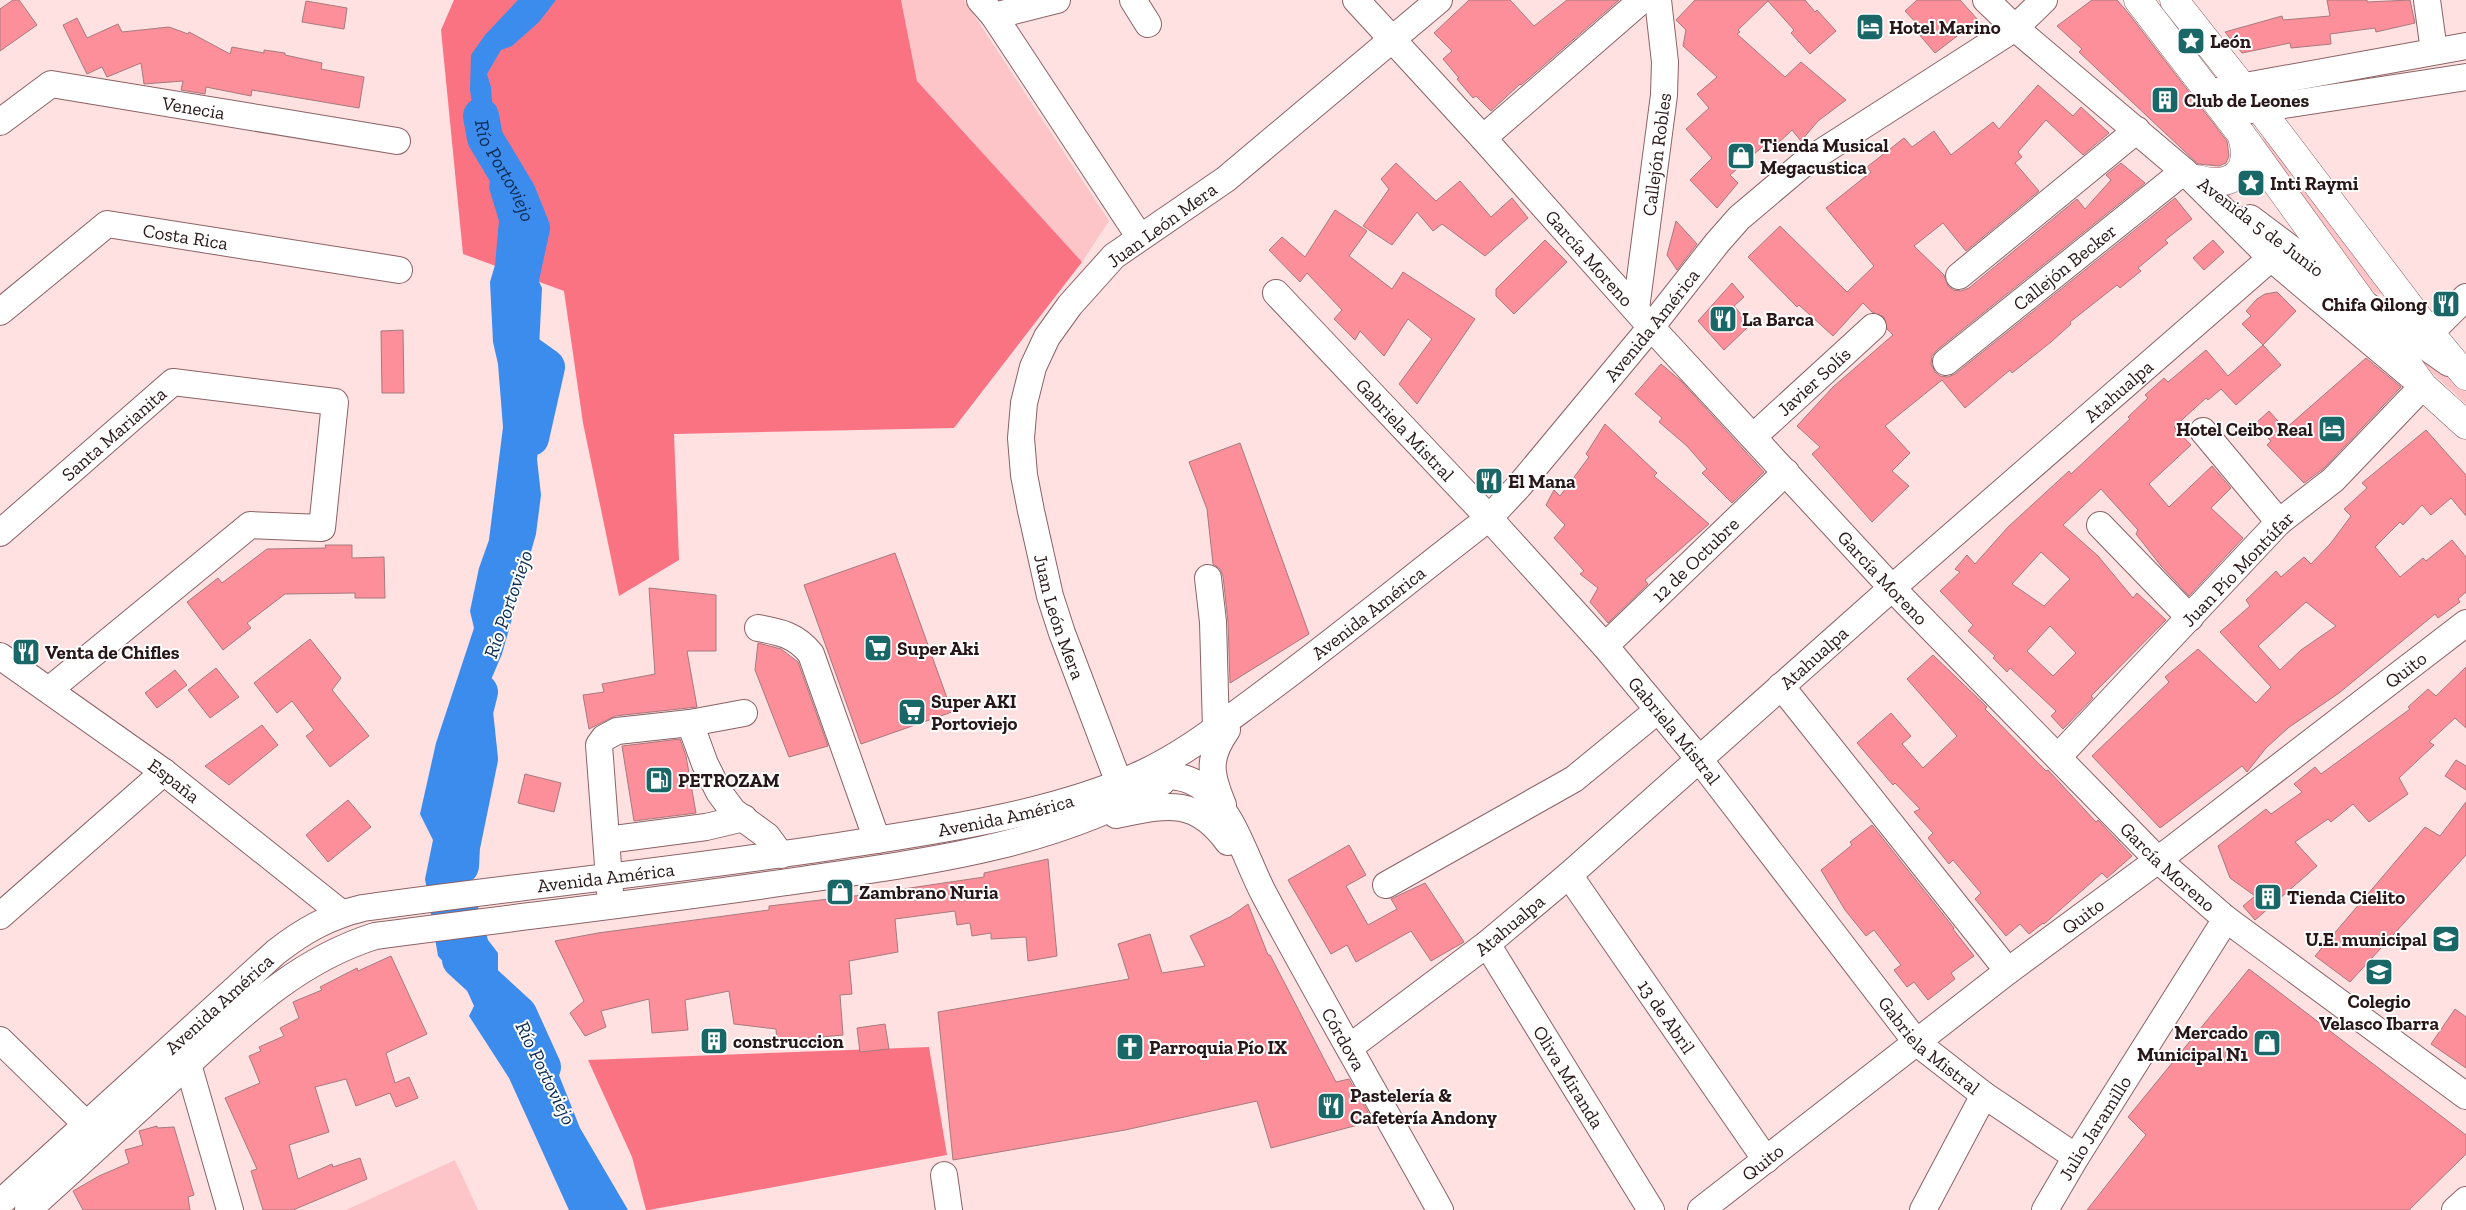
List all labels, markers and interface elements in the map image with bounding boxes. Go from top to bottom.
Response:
hotel icon: Hotel Marino [1855,12,1885,42]
place label: Hotel Marino [1889,16,2001,39]
place icon: León [2176,26,2206,56]
place label: León [2210,30,2252,53]
building icon: Club de Leones [2150,85,2180,115]
place label: Club de Leones [2184,89,2310,112]
street label: Venecia [159,91,226,124]
street label: Callejón Robles [1637,91,1676,217]
water label: Río Portoviejo [470,118,540,225]
place label: Tienda Musical Megacustica [1760,134,1889,179]
shop icon: Tienda Musical Megacustica [1726,141,1756,171]
place icon: Inti Raymi [2236,168,2266,198]
street label: Avenida 5 de Junio [2193,172,2329,282]
place label: Inti Raymi [2270,172,2359,195]
street label: Juan León Mera [1103,177,1221,273]
street label: García Moreno [1541,205,1639,311]
street label: Costa Rica [141,218,230,254]
street label: Callejón Becker [2008,218,2121,315]
street label: Avenida América [1599,264,1704,386]
restaurant icon: Chifa Qilong [2431,289,2461,319]
place label: Chifa Qilong [2322,293,2427,316]
restaurant icon: La Barca [1708,304,1738,334]
place label: La Barca [1742,308,1815,331]
street label: Javier Solís [1772,342,1855,421]
street label: Atahualpa [2079,355,2158,427]
street label: Gabriela Mistral [1351,373,1459,486]
street label: Santa Marianita [57,382,171,486]
hotel icon: Hotel Ceibo Real [2317,414,2347,444]
place label: Hotel Ceibo Real [2176,418,2314,441]
restaurant icon: El Mana [1474,466,1504,496]
place label: El Mana [1508,470,1576,493]
street label: Juan Pío Montúfar [2177,507,2299,631]
street label: 12 de Octubre [1647,512,1744,607]
street label: García Moreno [1833,525,1933,630]
water label: Río Portoviejo [478,547,538,661]
street label: Juan León Mera [1029,552,1090,682]
street label: Avenida América [1307,561,1430,664]
street label: Atahualpa [1775,621,1853,694]
supermarket icon: Super Aki [863,633,893,663]
restaurant icon: Venta de Chifles [11,637,41,667]
place label: Super Aki [897,637,979,660]
place label: Venta de Chifles [45,641,180,664]
street label: Quito [2380,646,2431,693]
street label: Gabriela Mistral [1624,672,1726,789]
place label: Super AKI Portoviejo [931,690,1017,735]
supermarket icon: Super AKI Portoviejo [897,697,927,727]
street label: España [144,753,205,808]
fuel station icon: PETROZAM [644,765,674,795]
place label: PETROZAM [678,769,780,792]
street label: Avenida América [936,788,1076,841]
street label: García Moreno [2116,817,2221,916]
street label: Avenida América [536,857,676,897]
shop icon: Zambrano Nuria [825,877,855,907]
place label: Zambrano Nuria [859,881,999,904]
building icon: Tienda Cielito [2253,882,2283,912]
place label: Tienda Cielito [2287,886,2405,909]
street label: Atahualpa [1470,889,1549,961]
street label: Quito [2057,892,2109,939]
school or university icon: U.E. municipal [2431,924,2461,954]
place label: U.E. municipal [2305,928,2428,951]
street label: Avenida América [160,949,278,1059]
school or university icon: Colegio Velasco Ibarra [2364,957,2394,987]
street label: 13 de Abril [1633,975,1700,1058]
place label: Colegio Velasco Ibarra [2319,990,2439,1035]
street label: Gabriela Mistral [1874,991,1985,1099]
street label: Córdova [1317,1003,1371,1075]
water label: Río Portoviejo [511,1017,581,1129]
street label: Oliva Miranda [1528,1021,1609,1133]
place label: Mercado Municipal N1 [2137,1021,2248,1066]
building icon: construccion [699,1026,729,1056]
shop icon: Mercado Municipal N1 [2252,1028,2282,1058]
place label: construccion [733,1030,844,1053]
church icon: Parroquia Pío IX [1115,1032,1145,1062]
place label: Parroquia Pío IX [1149,1036,1287,1059]
street label: Julio Jaramillo [2053,1071,2136,1184]
place label: Pastelería & Cafetería Andony [1350,1084,1497,1129]
restaurant icon: Pastelería & Cafetería Andony [1316,1091,1346,1121]
street label: Quito [1737,1138,1788,1186]

